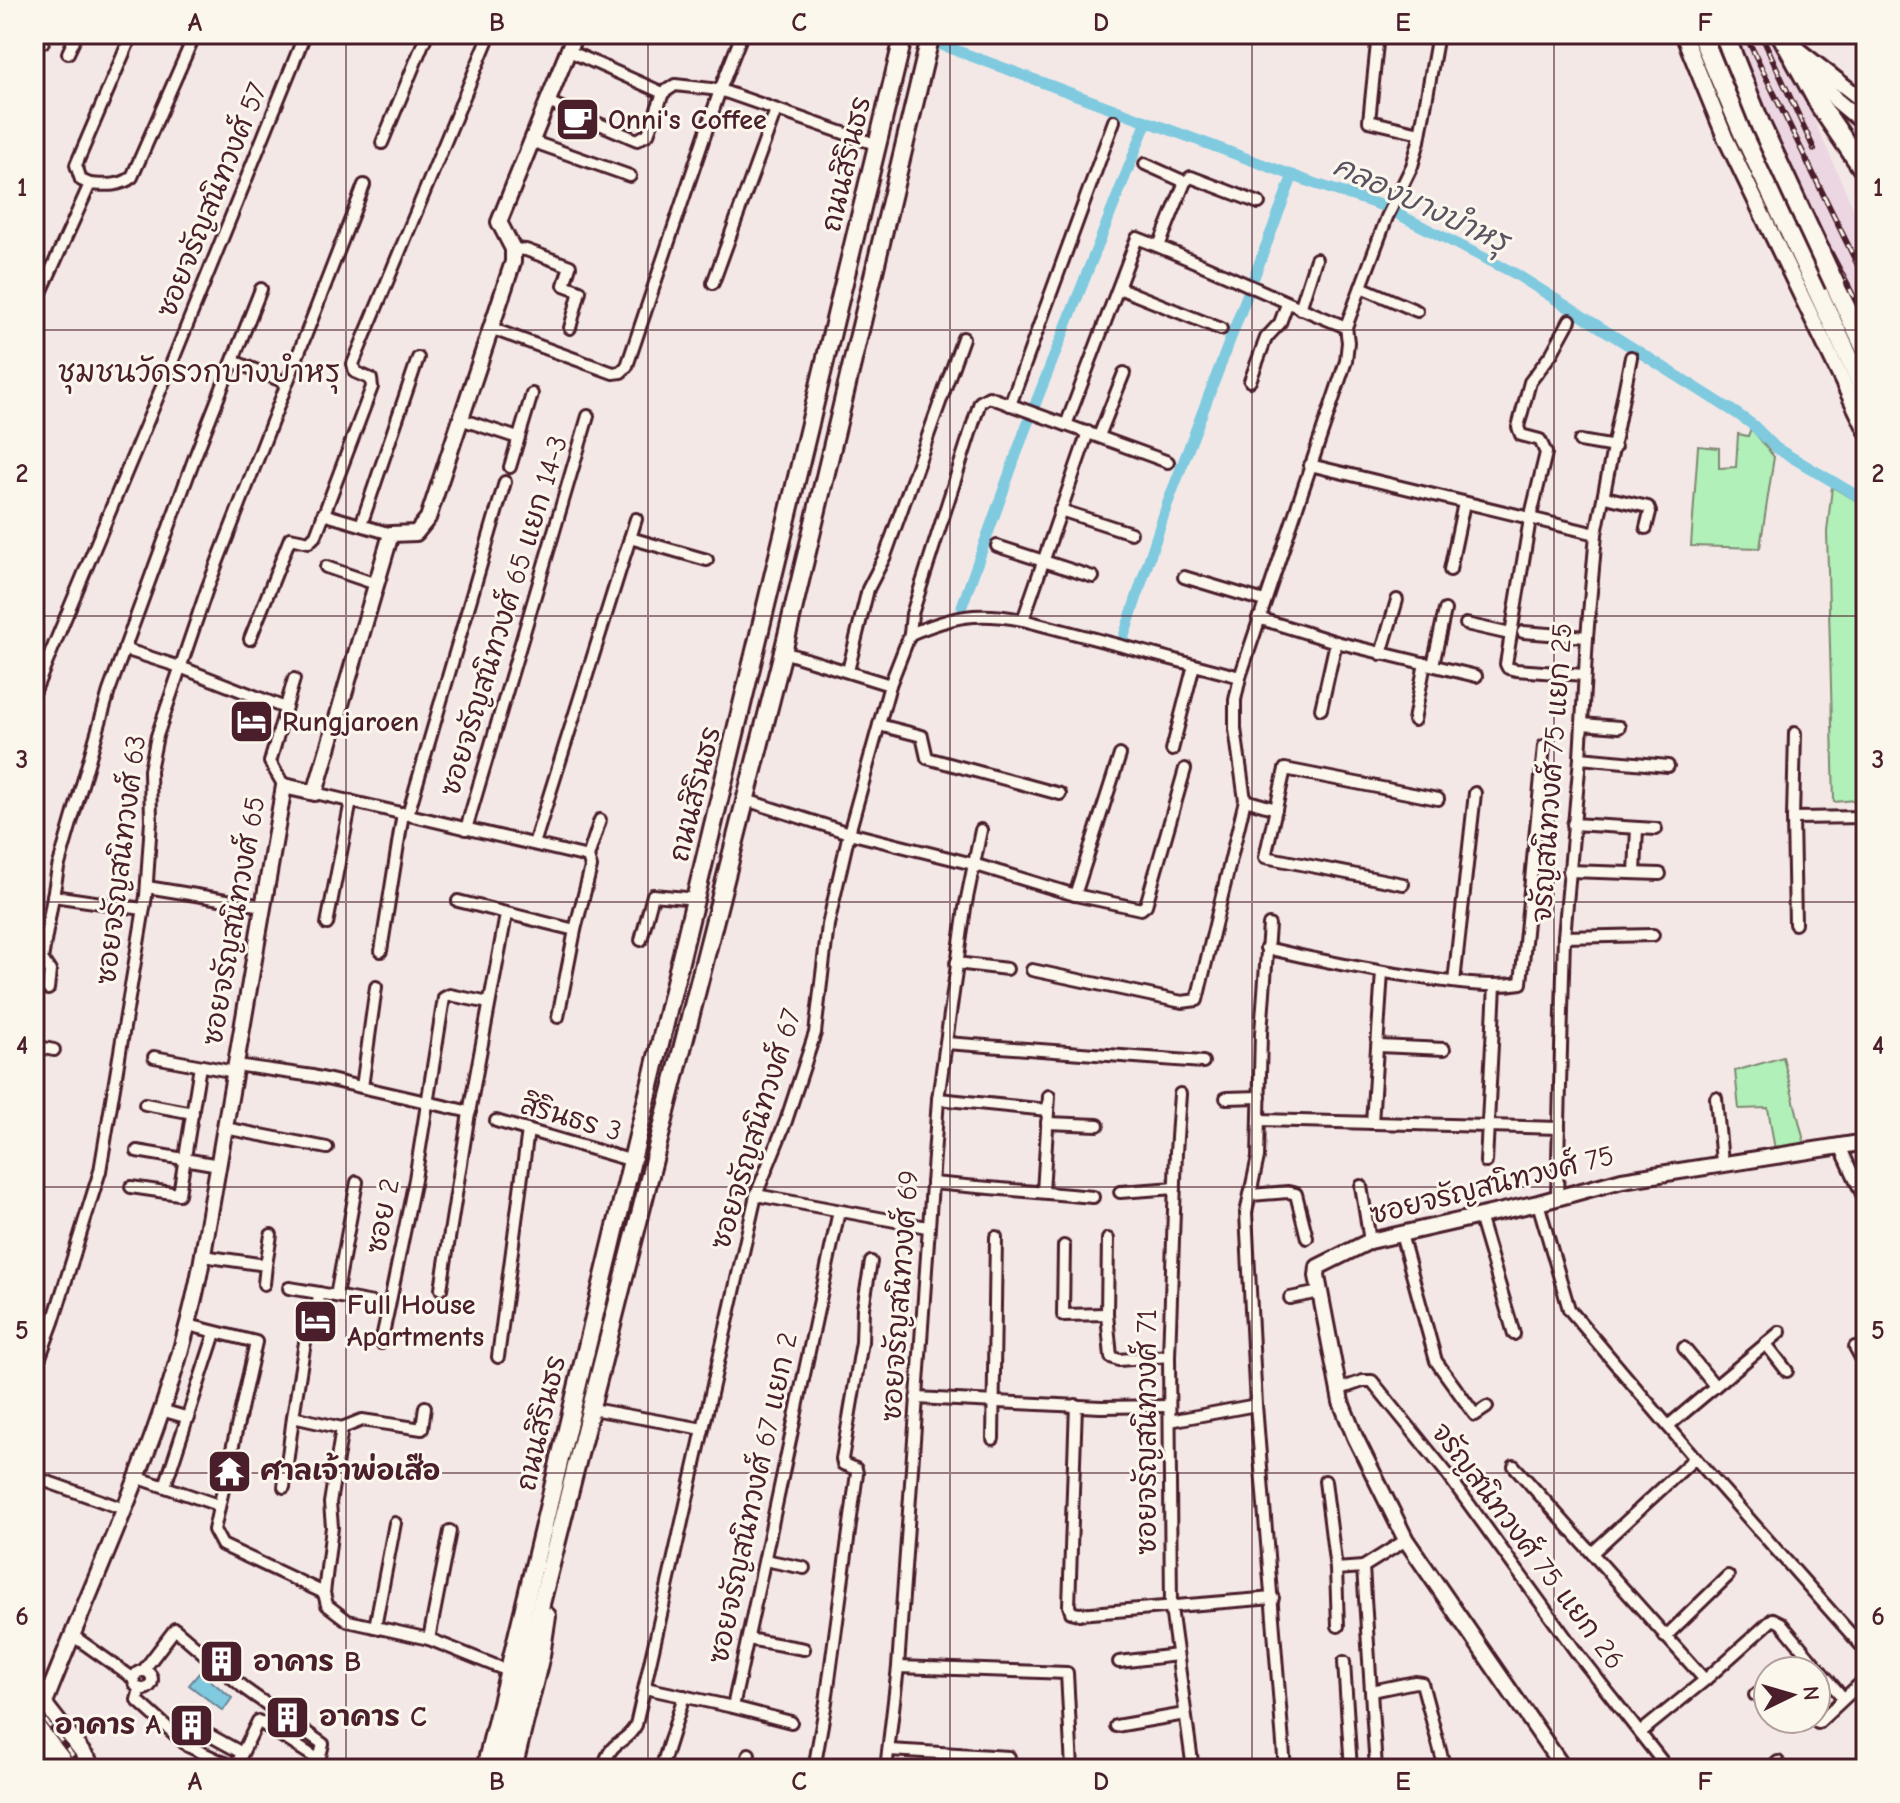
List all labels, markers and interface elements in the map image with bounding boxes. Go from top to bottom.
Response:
text: A [188,8,203,38]
text: B [489,8,505,38]
text: C [791,8,807,38]
text: D [1093,8,1109,38]
text: E [1395,8,1411,38]
text: F [1697,8,1713,38]
street label: ซอยจรัญสนิทวงศ์ 57 [147,77,274,322]
street label: ถนนสิรินธร [814,93,877,235]
cafe icon: Onni's Coffee [553,96,601,144]
place label: Onni's Coffee [608,104,767,136]
water label: คลองบางบำหรุ [1326,146,1518,265]
text: 1 [17,173,27,203]
text: 1 [1873,173,1883,203]
district label: ชุมชนวัดรวกบางบำหรุ [58,353,340,394]
street label: ซอยจรัญสนิทวงศ์ 65 แยก 14-3 [430,431,574,800]
text: 2 [16,459,28,489]
text: 2 [1872,459,1884,489]
street label: จรัญสนิทวงศ์ 75 แยก 25 [1522,622,1578,924]
hotel icon: Rungjaroen [227,698,275,746]
place label: Rungjaroen [282,706,419,738]
street label: ถนนสิรินธร [662,723,727,865]
street label: ซอยจรัญสนิทวงศ์ 63 [86,733,152,987]
text: 3 [16,745,28,775]
text: 3 [1872,745,1884,775]
street label: ซอยจรัญสนิทวงศ์ 65 [192,793,272,1048]
street label: ซอยจรัญสนิทวงศ์ 67 [700,1004,808,1253]
text: 4 [16,1031,28,1061]
text: 4 [1872,1031,1884,1061]
street label: สิรินธร 3 [517,1087,626,1148]
street label: ซอยจรัญสนิทวงศ์ 75 [1366,1135,1617,1231]
street label: ซอยจรัญสนิทวงศ์ 69 [871,1169,925,1423]
street label: ซอย 2 [360,1176,406,1256]
place label: Full House Apartments [347,1289,484,1353]
hotel icon: Full House Apartments [292,1297,340,1345]
street label: ซอยจรัญสนิทวงศ์ 71 [1127,1309,1163,1555]
text: 5 [15,1316,29,1346]
text: 5 [1871,1316,1885,1346]
street label: ซอยจรัญสนิทวงศ์ 67 แยก 2 [698,1329,804,1667]
street label: ถนนสิรินธร [509,1352,572,1494]
street label: จรัญสนิทวงศ์ 75 แยก 26 [1425,1414,1634,1676]
temple icon: ศาลเจ้าพ่อเสือ [205,1447,253,1495]
place label: ศาลเจ้าพ่อเสือ [260,1452,440,1487]
text: 6 [15,1602,29,1632]
text: 6 [1871,1602,1885,1632]
building icon: อาคาร B [198,1638,246,1686]
place label: อาคาร B [253,1646,361,1678]
north arrow [1752,1655,1832,1735]
text: N [1797,1685,1825,1702]
building icon: อาคาร C [264,1693,312,1741]
building icon: อาคาร A [168,1701,216,1749]
place label: อาคาร C [319,1701,427,1733]
place label: อาคาร A [55,1709,162,1741]
text: A [188,1767,203,1797]
text: B [489,1767,505,1797]
text: C [791,1767,807,1797]
text: D [1093,1767,1109,1797]
text: E [1395,1767,1411,1797]
text: F [1697,1767,1713,1797]

